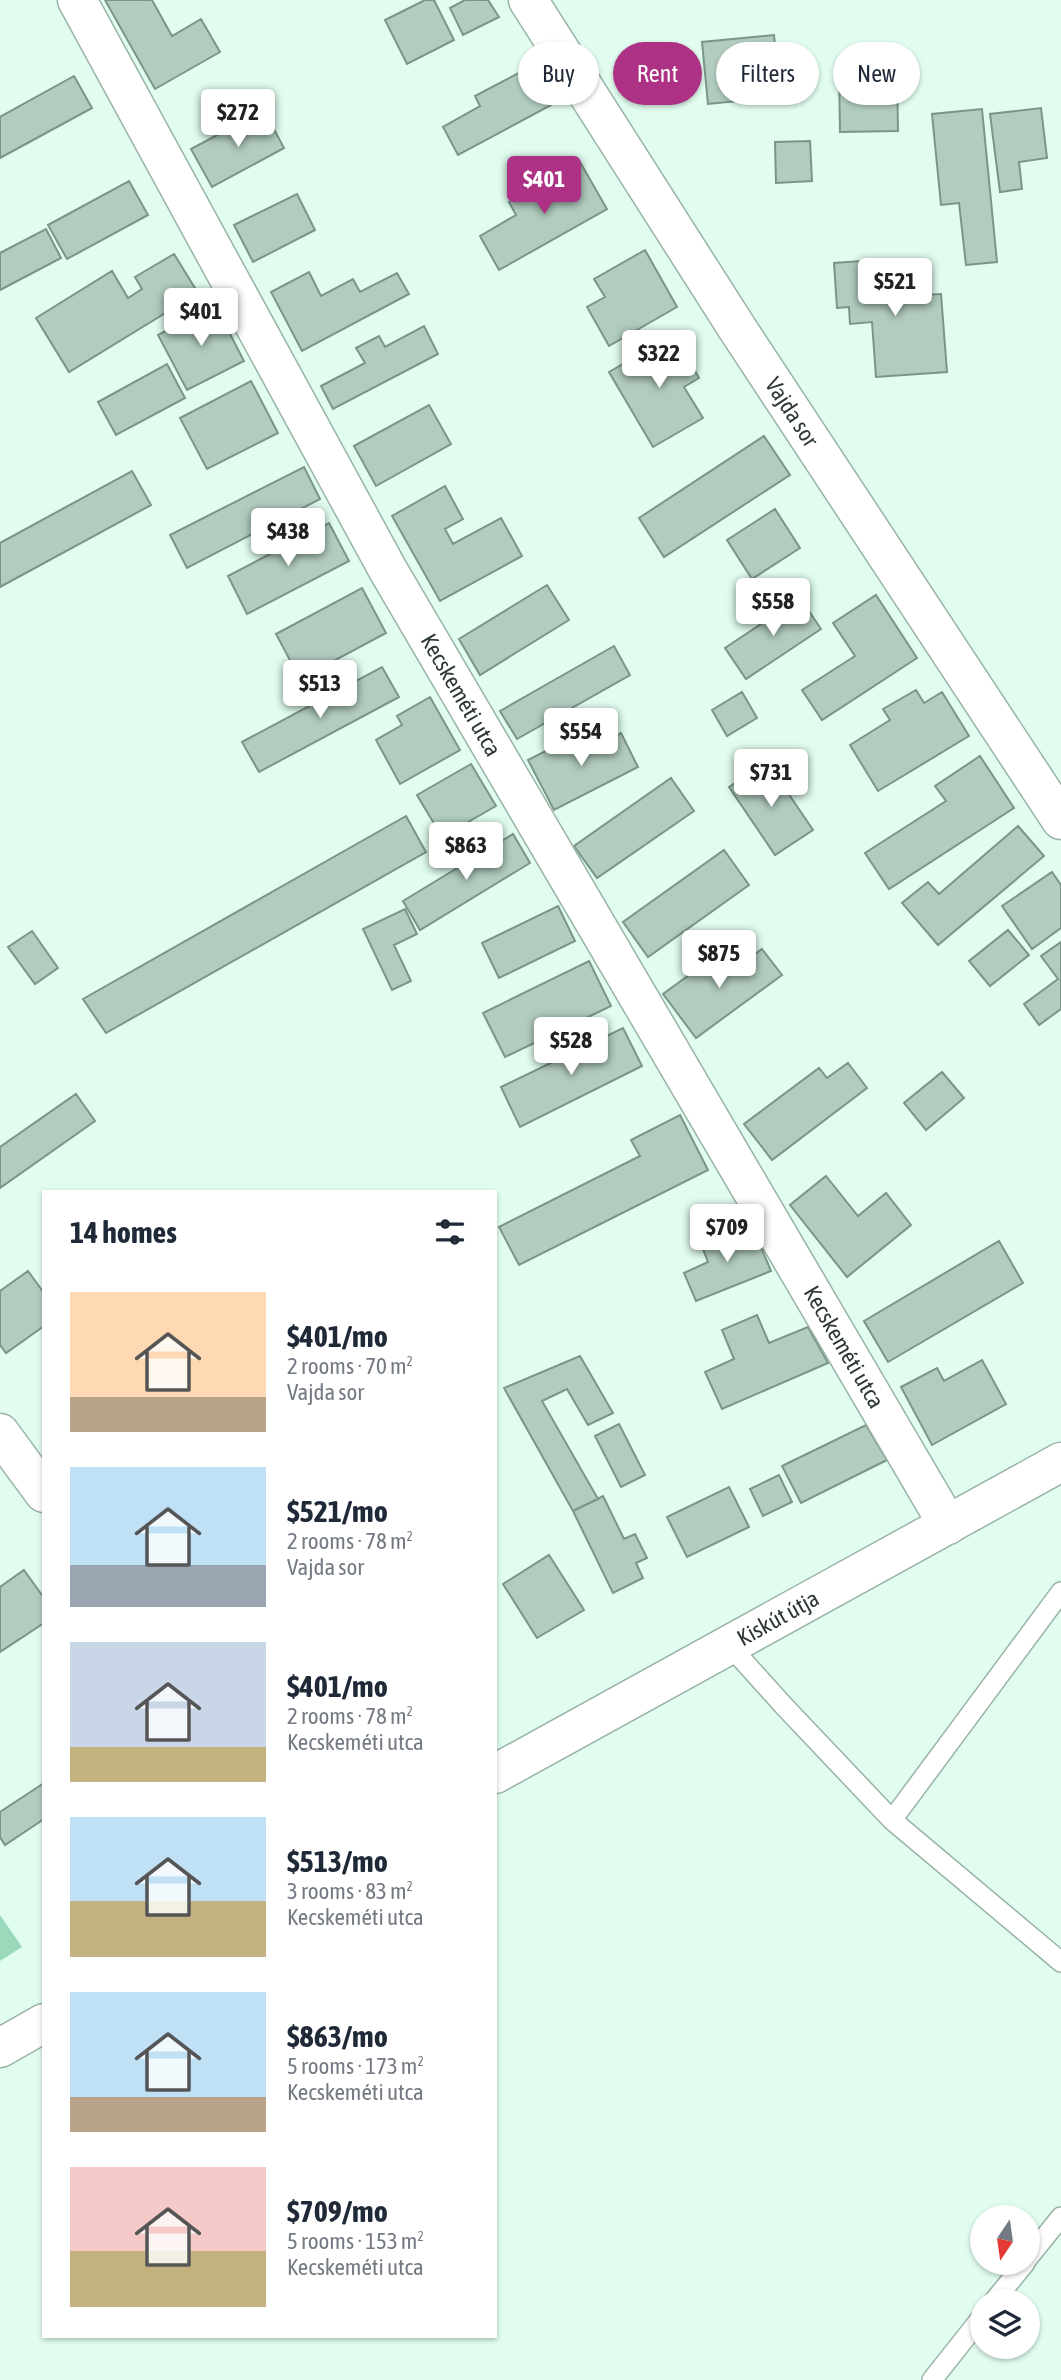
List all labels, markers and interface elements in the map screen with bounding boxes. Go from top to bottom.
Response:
chip: Buy [518,42,599,105]
chip: Rent [613,42,702,105]
chip: Filters [716,42,819,105]
chip: New [833,42,920,105]
pin: $272 [197,90,279,149]
text: $272 [217,99,259,125]
pin: $401 [503,156,585,216]
text: $401 [523,166,565,192]
pin: $521 [854,258,936,318]
text: $521 [874,268,916,294]
pin: $401 [160,288,242,348]
text: $401 [180,298,222,324]
pin: $322 [618,330,700,390]
text: $322 [638,340,680,366]
street label: Vajda sor [760,373,825,452]
pin: $438 [247,508,329,568]
text: $438 [267,518,309,544]
pin: $558 [732,578,814,638]
text: $558 [752,588,794,614]
street label: Kecskeméti utca [416,629,506,761]
pin: $513 [279,660,361,720]
text: $513 [299,670,341,696]
pin: $554 [540,708,622,768]
text: $554 [560,718,602,744]
pin: $731 [730,750,812,809]
text: $731 [750,759,792,785]
pin: $863 [425,822,507,882]
text: $863 [445,832,487,858]
pin: $875 [678,930,760,990]
text: $875 [698,940,740,966]
pin: $528 [530,1018,612,1077]
text: $528 [550,1027,592,1053]
pin: $709 [686,1204,768,1264]
icon: filters [431,1213,469,1251]
text: $709 [706,1214,748,1240]
text: 14 homes [70,1215,177,1249]
street label: Kecskeméti utca [799,1281,889,1413]
text: $401/mo [287,1319,388,1353]
icon: home [126,1320,210,1404]
text: 2 rooms · 70 m² [287,1353,413,1379]
text: Vajda sor [287,1379,364,1405]
text: $521/mo [287,1494,388,1528]
icon: home [126,1495,210,1579]
text: 2 rooms · 78 m² [287,1528,413,1554]
text: Vajda sor [287,1554,364,1580]
street label: Kiskút útja [733,1585,823,1651]
text: $401/mo [287,1669,388,1703]
icon: home [126,1670,210,1754]
text: 2 rooms · 78 m² [287,1703,413,1729]
text: Kecskeméti utca [287,1729,424,1755]
text: $513/mo [287,1844,388,1878]
icon: home [126,1845,210,1929]
text: 3 rooms · 83 m² [287,1878,413,1904]
text: Kecskeméti utca [287,1904,424,1930]
text: $863/mo [287,2019,388,2053]
icon: home [126,2020,210,2104]
text: 5 rooms · 173 m² [287,2053,424,2079]
text: Kecskeméti utca [287,2079,424,2105]
text: $709/mo [287,2194,388,2228]
icon: home [126,2195,210,2279]
north arrow [970,2205,1040,2275]
map controls [970,2205,1040,2359]
text: 5 rooms · 153 m² [287,2228,424,2254]
text: Kecskeméti utca [287,2254,424,2280]
button: layers [970,2289,1040,2359]

